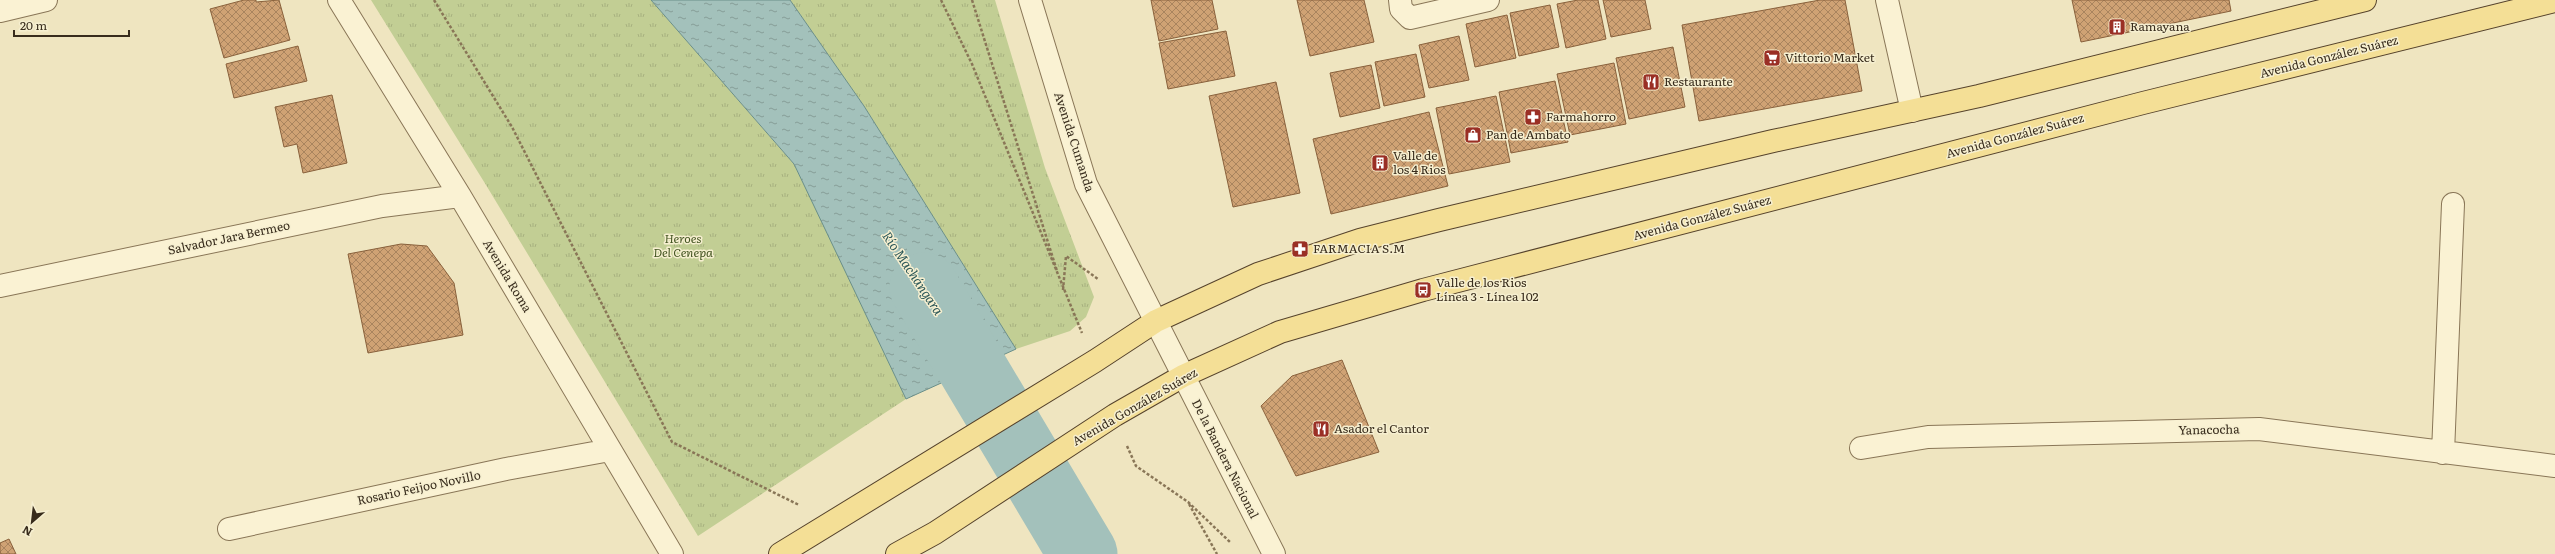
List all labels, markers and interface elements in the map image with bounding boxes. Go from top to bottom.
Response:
scale bar [14,12,129,38]
text: 20 m [20,16,47,34]
building icon: Ramayana [2107,17,2127,37]
place label: Ramayana [2130,17,2190,35]
street label: Avenida González Suárez [2258,30,2400,82]
supermarket icon: Vittorio Market [1762,48,1782,68]
place label: Vittorio Market [1785,48,1875,66]
restaurant icon: Restaurante [1641,72,1661,92]
place label: Restaurante [1664,72,1733,90]
street label: Avenida Cumanda [1050,89,1100,195]
pharmacy icon: Farmahorro [1523,107,1543,127]
place label: Farmahorro [1546,107,1616,125]
street label: Avenida González Suárez [1944,108,2086,162]
shop icon: Pan de Ambato [1463,125,1483,145]
place label: Pan de Ambato [1486,125,1571,143]
place label: Valle de los 4 Rios [1393,146,1446,178]
building icon: Valle de los 4 Rios [1370,153,1390,173]
street label: Avenida González Suárez [1631,190,1773,244]
street label: Salvador Jara Bermeo [166,215,291,259]
water label: Río Machángara [878,227,949,319]
park label: Heroes Del Cenepa [653,229,713,261]
street label: Avenida Roma [479,236,537,316]
pharmacy icon: FARMACIA S.M [1290,239,1310,259]
place label: FARMACIA S.M [1313,239,1405,257]
place label: Valle de los Rios Línea 3 - Línea 102 [1436,273,1539,305]
bus stop icon: Valle de los Rios Línea 3 - Línea 102 [1413,280,1433,300]
street label: Avenida González Suárez [1069,363,1201,449]
street label: De la Bandera Nacional [1188,396,1264,521]
restaurant icon: Asador el Cantor [1311,419,1331,439]
place label: Asador el Cantor [1334,419,1429,437]
street label: Yanacocha [2178,419,2240,439]
street label: Rosario Feijoo Novillo [355,465,482,509]
north arrow [12,502,52,542]
text: N [19,522,35,541]

